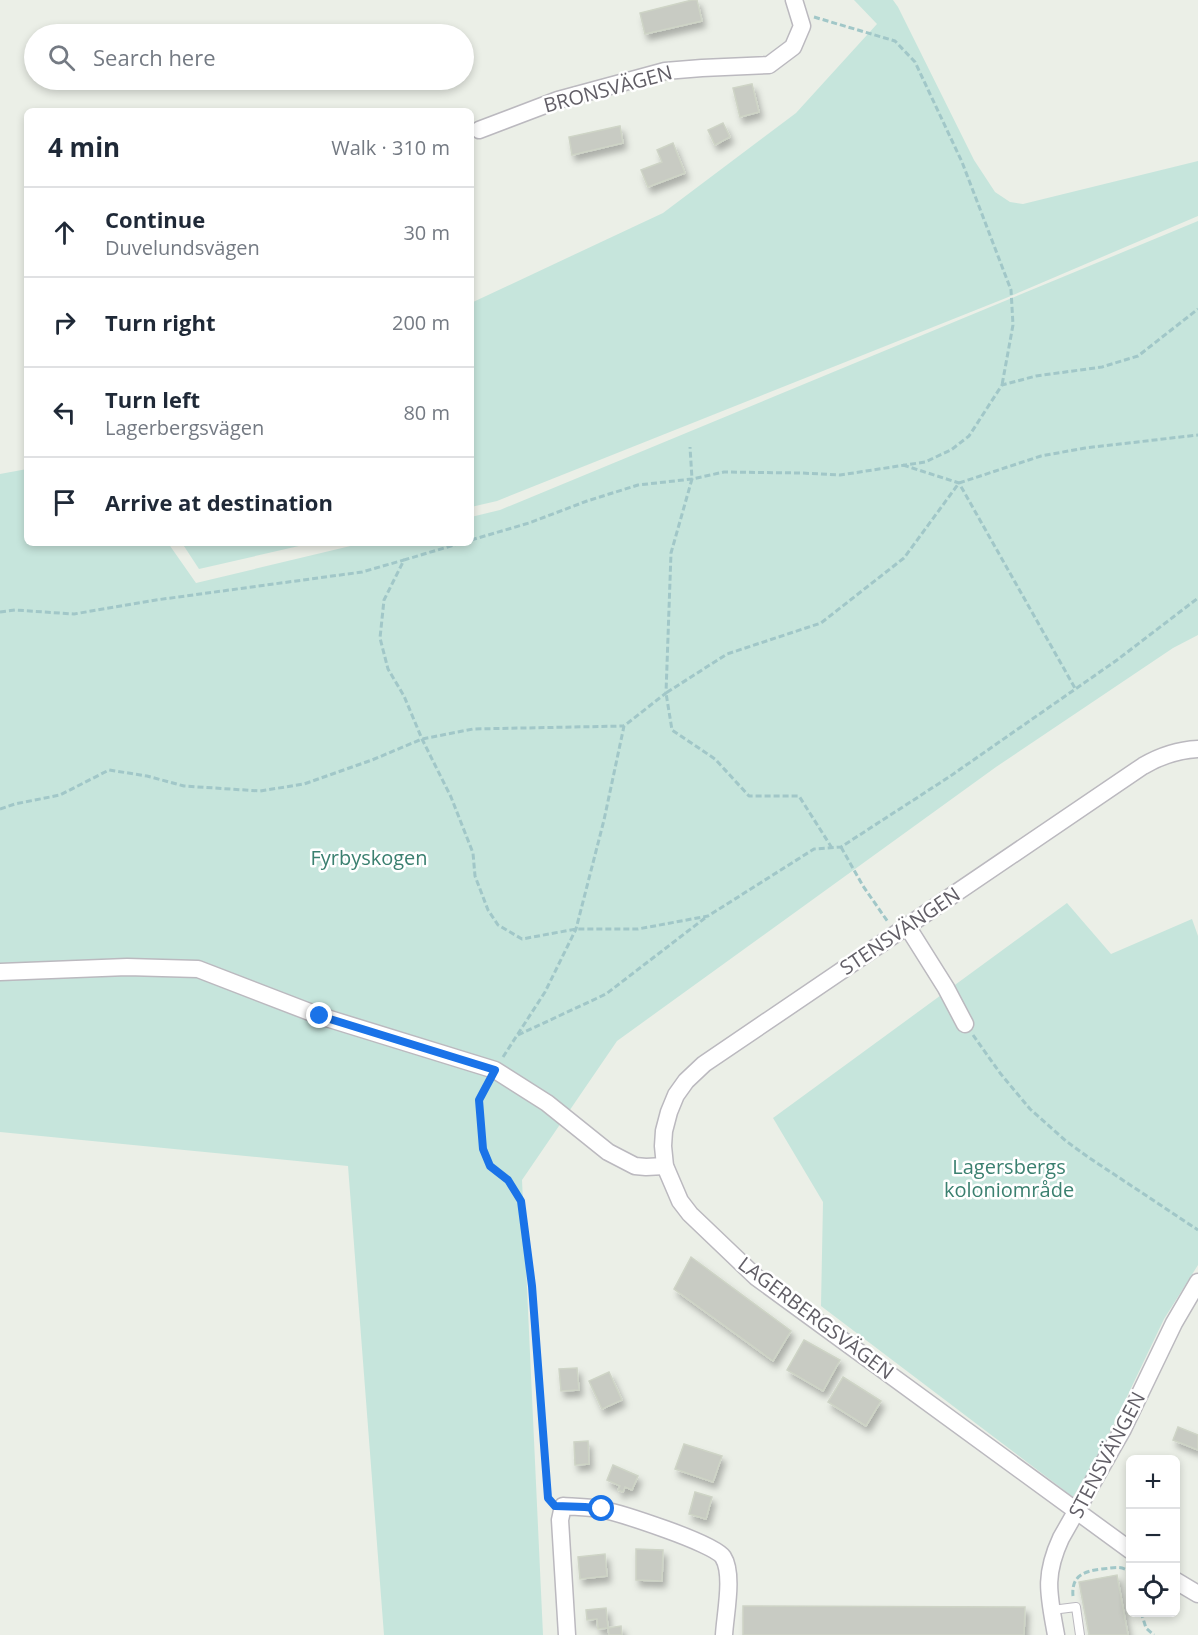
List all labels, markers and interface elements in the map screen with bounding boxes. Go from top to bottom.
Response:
search box [24,24,474,90]
icon: search [45,41,78,74]
text: Search here [93,42,216,72]
street label: BRONSVÄGEN [541,58,675,119]
text: 4 min [48,129,120,165]
text: Walk · 310 m [331,134,450,161]
text: Continue [105,204,205,234]
icon: ahead [48,216,81,249]
text: 30 m [403,219,450,246]
text: Duvelundsvägen [105,234,260,261]
icon: right [48,306,81,339]
text: Turn right [105,307,216,337]
text: 200 m [392,309,450,336]
text: Turn left [105,384,200,414]
icon: left [48,396,81,429]
text: 80 m [403,399,450,426]
text: Lagerbergsvägen [105,414,264,441]
icon: arrive [48,486,81,519]
text: Arrive at destination [105,487,333,517]
park label: Fyrbyskogen [310,844,428,871]
street label: STENSVÄNGEN [834,880,965,981]
route end [306,1002,332,1028]
park label: Lagersbergs koloniområde [944,1153,1074,1203]
street label: LAGERBERGSVÄGEN [733,1250,900,1385]
street label: STENSVÄNGEN [1062,1387,1151,1523]
map controls [1126,1455,1180,1617]
button: + [1126,1455,1180,1509]
route start [588,1495,614,1521]
button: − [1126,1509,1180,1563]
button: locate [1126,1563,1180,1617]

